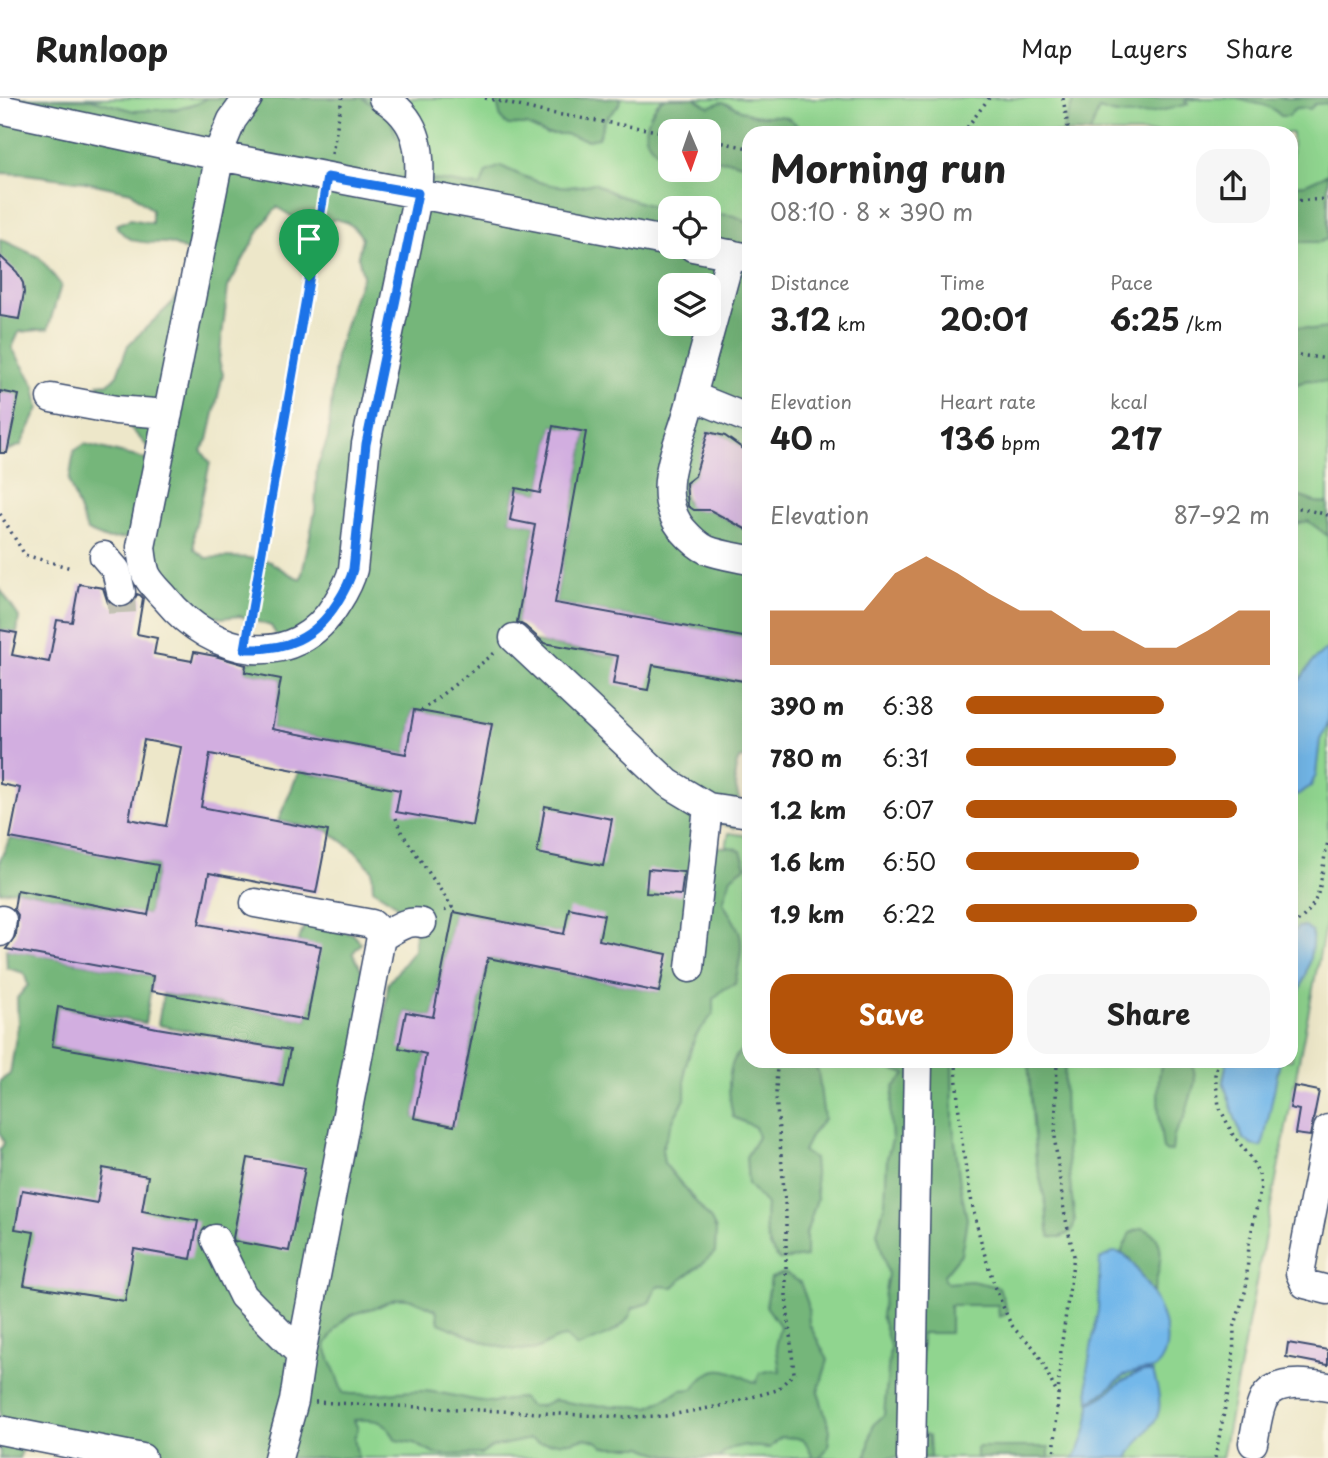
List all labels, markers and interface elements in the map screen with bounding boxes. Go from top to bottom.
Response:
text: Runloop [35,23,168,73]
text: Map [1021,30,1072,66]
text: Layers [1110,30,1187,66]
text: Share [1225,30,1293,66]
north arrow [658,119,721,182]
map controls [658,119,721,336]
text: Morning run [770,139,1006,196]
button: share [1196,149,1270,223]
text: 08:10 · 8 × 390 m [770,194,973,229]
button: locate [658,196,721,259]
pin [279,209,339,281]
icon: arrive [290,220,328,258]
text: Distance [770,268,850,296]
text: Time [940,268,985,296]
text: Pace [1110,268,1153,296]
button: layers [658,273,721,336]
text: 3.12 [770,296,831,341]
text: 20:01 [940,296,1028,341]
text: 6:25 [1110,296,1180,341]
text: km [831,309,866,337]
text: /km [1180,309,1222,337]
text: Elevation [770,387,852,415]
text: Heart rate [940,387,1036,415]
text: kcal [1110,387,1148,415]
text: 40 [770,415,813,460]
text: 136 [940,415,995,460]
text: 217 [1110,415,1162,460]
text: m [813,428,836,456]
text: bpm [995,428,1041,456]
text: Elevation [770,497,869,532]
text: 87–92 m [1174,497,1270,532]
text: 390 m [770,688,844,723]
text: 6:38 [882,688,934,723]
text: 780 m [770,740,842,775]
text: 6:31 [882,740,929,775]
text: 1.2 km [770,792,846,827]
text: 6:07 [882,792,934,827]
text: 1.6 km [770,844,845,879]
text: 6:50 [882,844,936,879]
text: 1.9 km [770,896,844,931]
text: 6:22 [882,896,936,931]
button: Save [770,974,1013,1054]
button: Share [1027,974,1270,1054]

